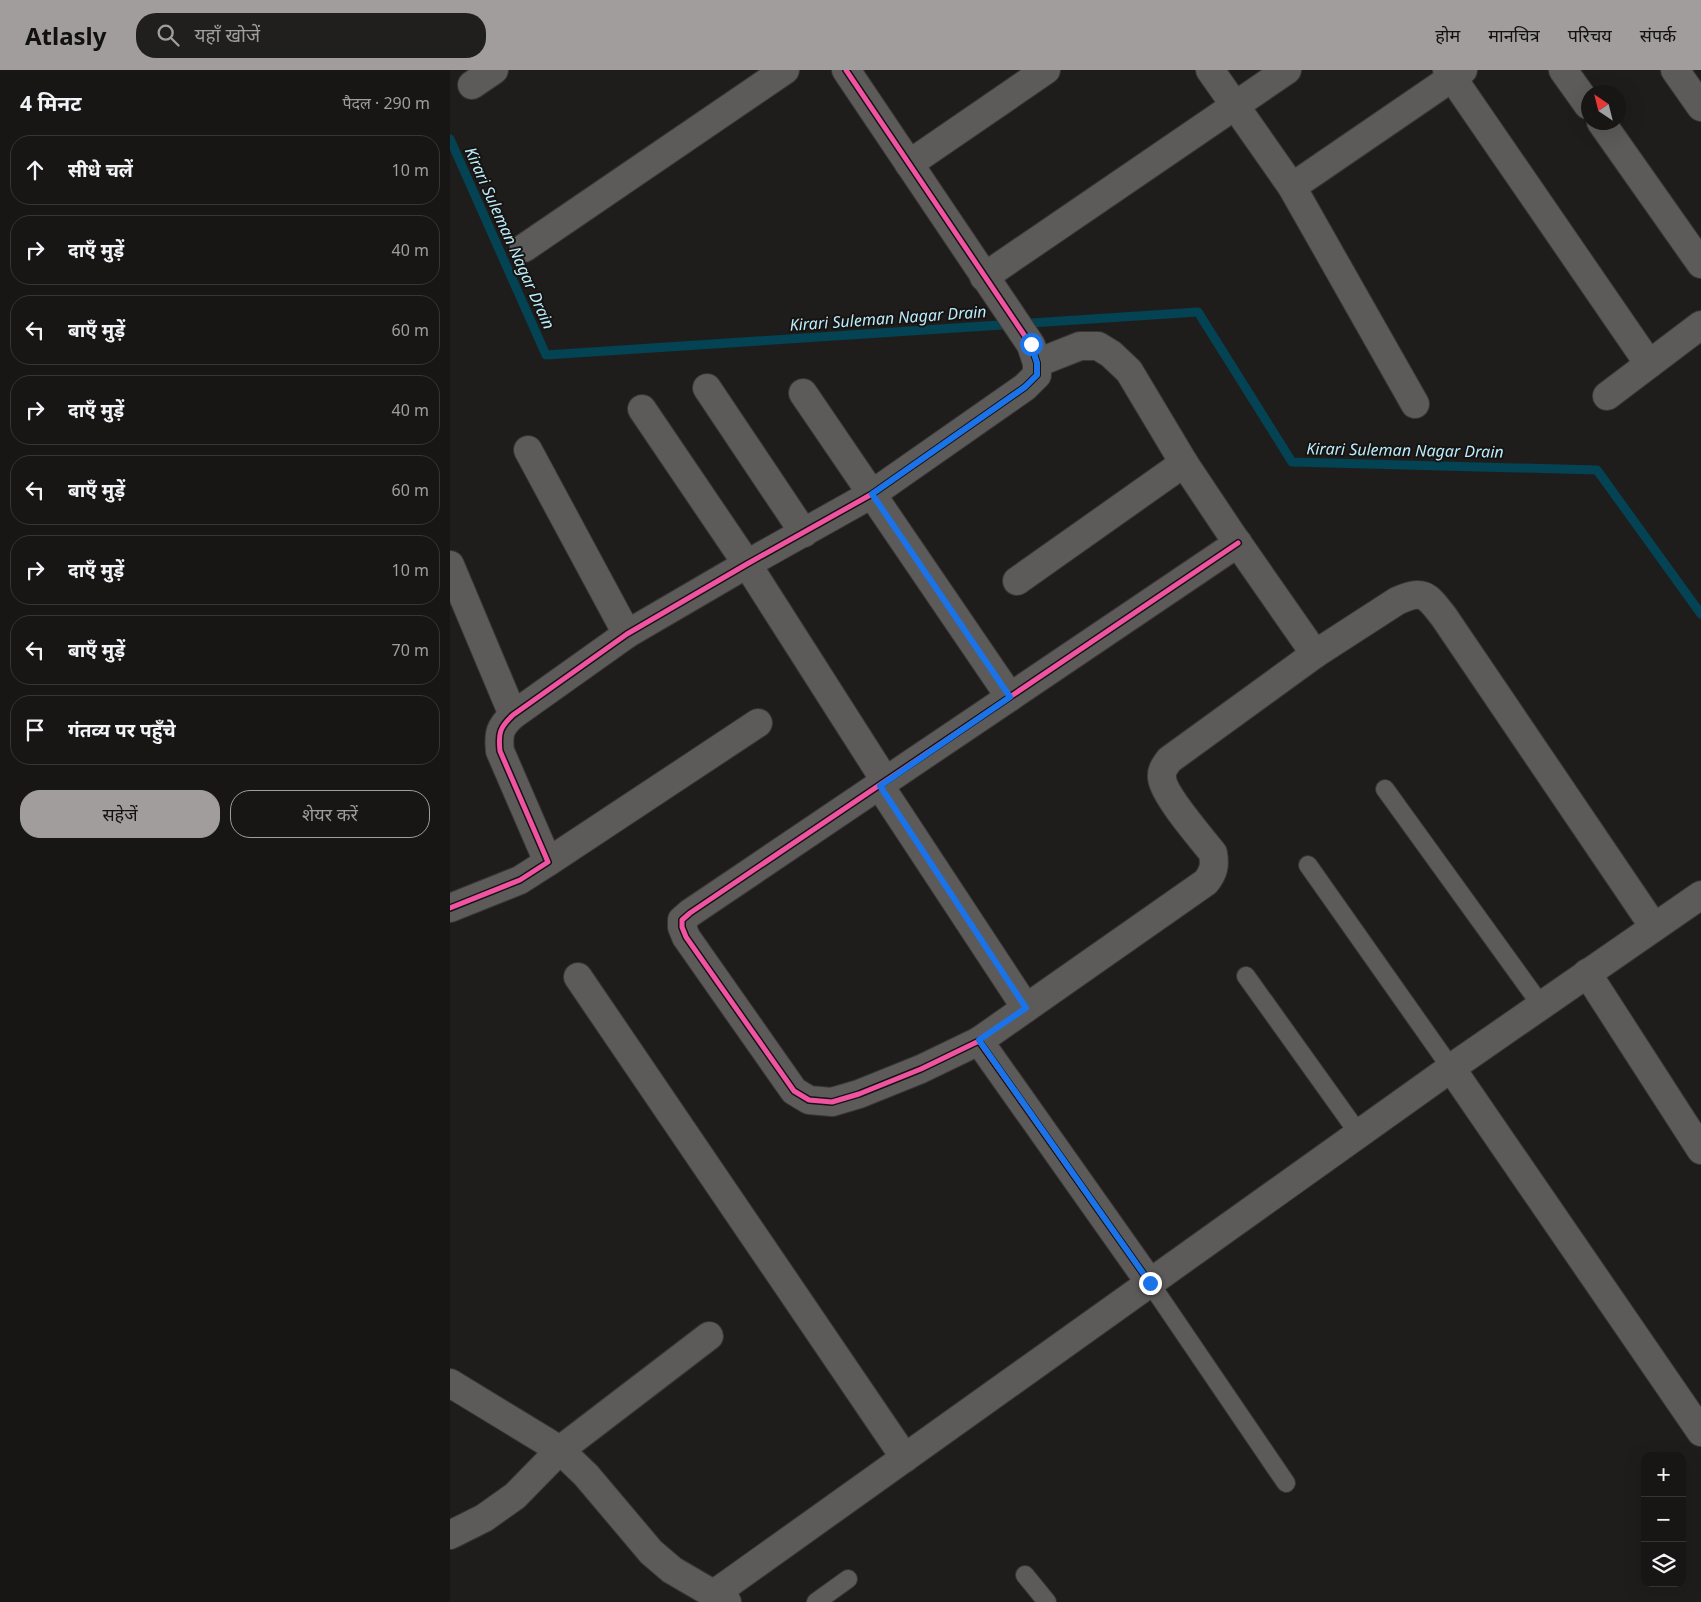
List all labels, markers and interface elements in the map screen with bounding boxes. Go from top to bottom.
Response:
search box [136,13,486,58]
text: Atlasly [25,19,106,52]
icon: search [154,21,182,49]
text: यहाँ खोजें [194,22,260,48]
text: होम [1435,23,1460,47]
text: मानचित्र [1488,23,1540,47]
text: परिचय [1568,23,1612,47]
text: संपर्क [1640,23,1676,47]
north arrow [1581,85,1626,130]
text: 4 मिनट [20,89,82,117]
text: पैदल · 290 m [342,92,430,114]
water label: Kirari Suleman Nagar Drain [460,143,560,333]
icon: ahead [21,156,49,184]
text: सीधे चलें [68,157,133,183]
text: 10 m [392,159,429,181]
icon: right [21,236,49,264]
text: दाएँ मुड़ें [68,237,124,263]
text: 40 m [392,239,429,261]
water label: Kirari Suleman Nagar Drain [789,300,987,336]
icon: left [21,316,49,344]
text: बाएँ मुड़ें [68,317,125,343]
text: 60 m [392,319,429,341]
route start [1020,333,1043,356]
icon: right [21,396,49,424]
text: दाएँ मुड़ें [68,397,124,423]
text: 40 m [392,399,429,421]
water label: Kirari Suleman Nagar Drain [1306,437,1504,463]
icon: left [21,476,49,504]
text: बाएँ मुड़ें [68,477,125,503]
text: 60 m [392,479,429,501]
icon: right [21,556,49,584]
text: दाएँ मुड़ें [68,557,124,583]
text: 10 m [392,559,429,581]
icon: left [21,636,49,664]
text: बाएँ मुड़ें [68,637,125,663]
text: 70 m [392,639,429,661]
icon: arrive [21,716,49,744]
text: गंतव्य पर पहुँचे [68,717,176,743]
button: सहेजें [20,790,220,838]
button: शेयर करें [230,790,430,838]
route end [1139,1272,1162,1295]
map controls [1641,1452,1686,1587]
button: + [1641,1452,1686,1497]
button: − [1641,1497,1686,1542]
button: layers [1641,1542,1686,1587]

